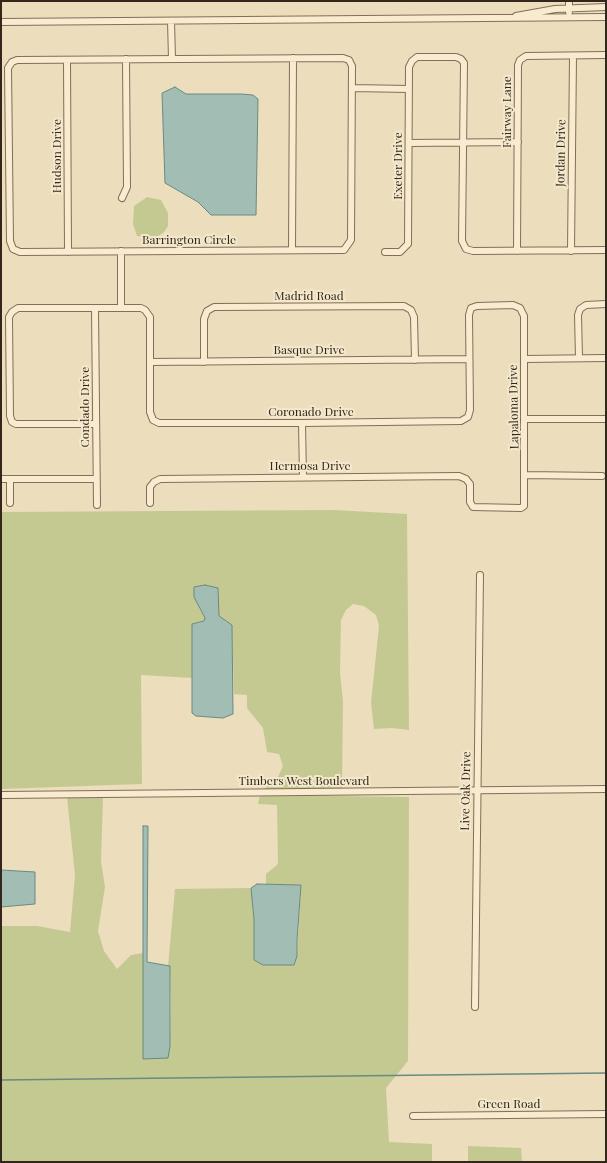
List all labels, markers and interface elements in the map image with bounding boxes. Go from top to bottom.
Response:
street label: Fairway Lane [500,76,514,148]
street label: Hudson Drive [50,119,64,193]
street label: Jordan Drive [553,119,569,187]
street label: Exeter Drive [391,132,405,200]
street label: Barrington Circle [142,233,236,247]
street label: Madrid Road [274,289,344,303]
street label: Basque Drive [274,343,344,357]
street label: Lapaloma Drive [506,364,522,450]
street label: Condado Drive [78,367,92,447]
street label: Coronado Drive [268,405,354,419]
street label: Hermosa Drive [269,459,351,473]
street label: Live Oak Drive [458,751,474,831]
street label: Timbers West Boulevard [238,774,370,788]
street label: Green Road [477,1097,541,1111]

